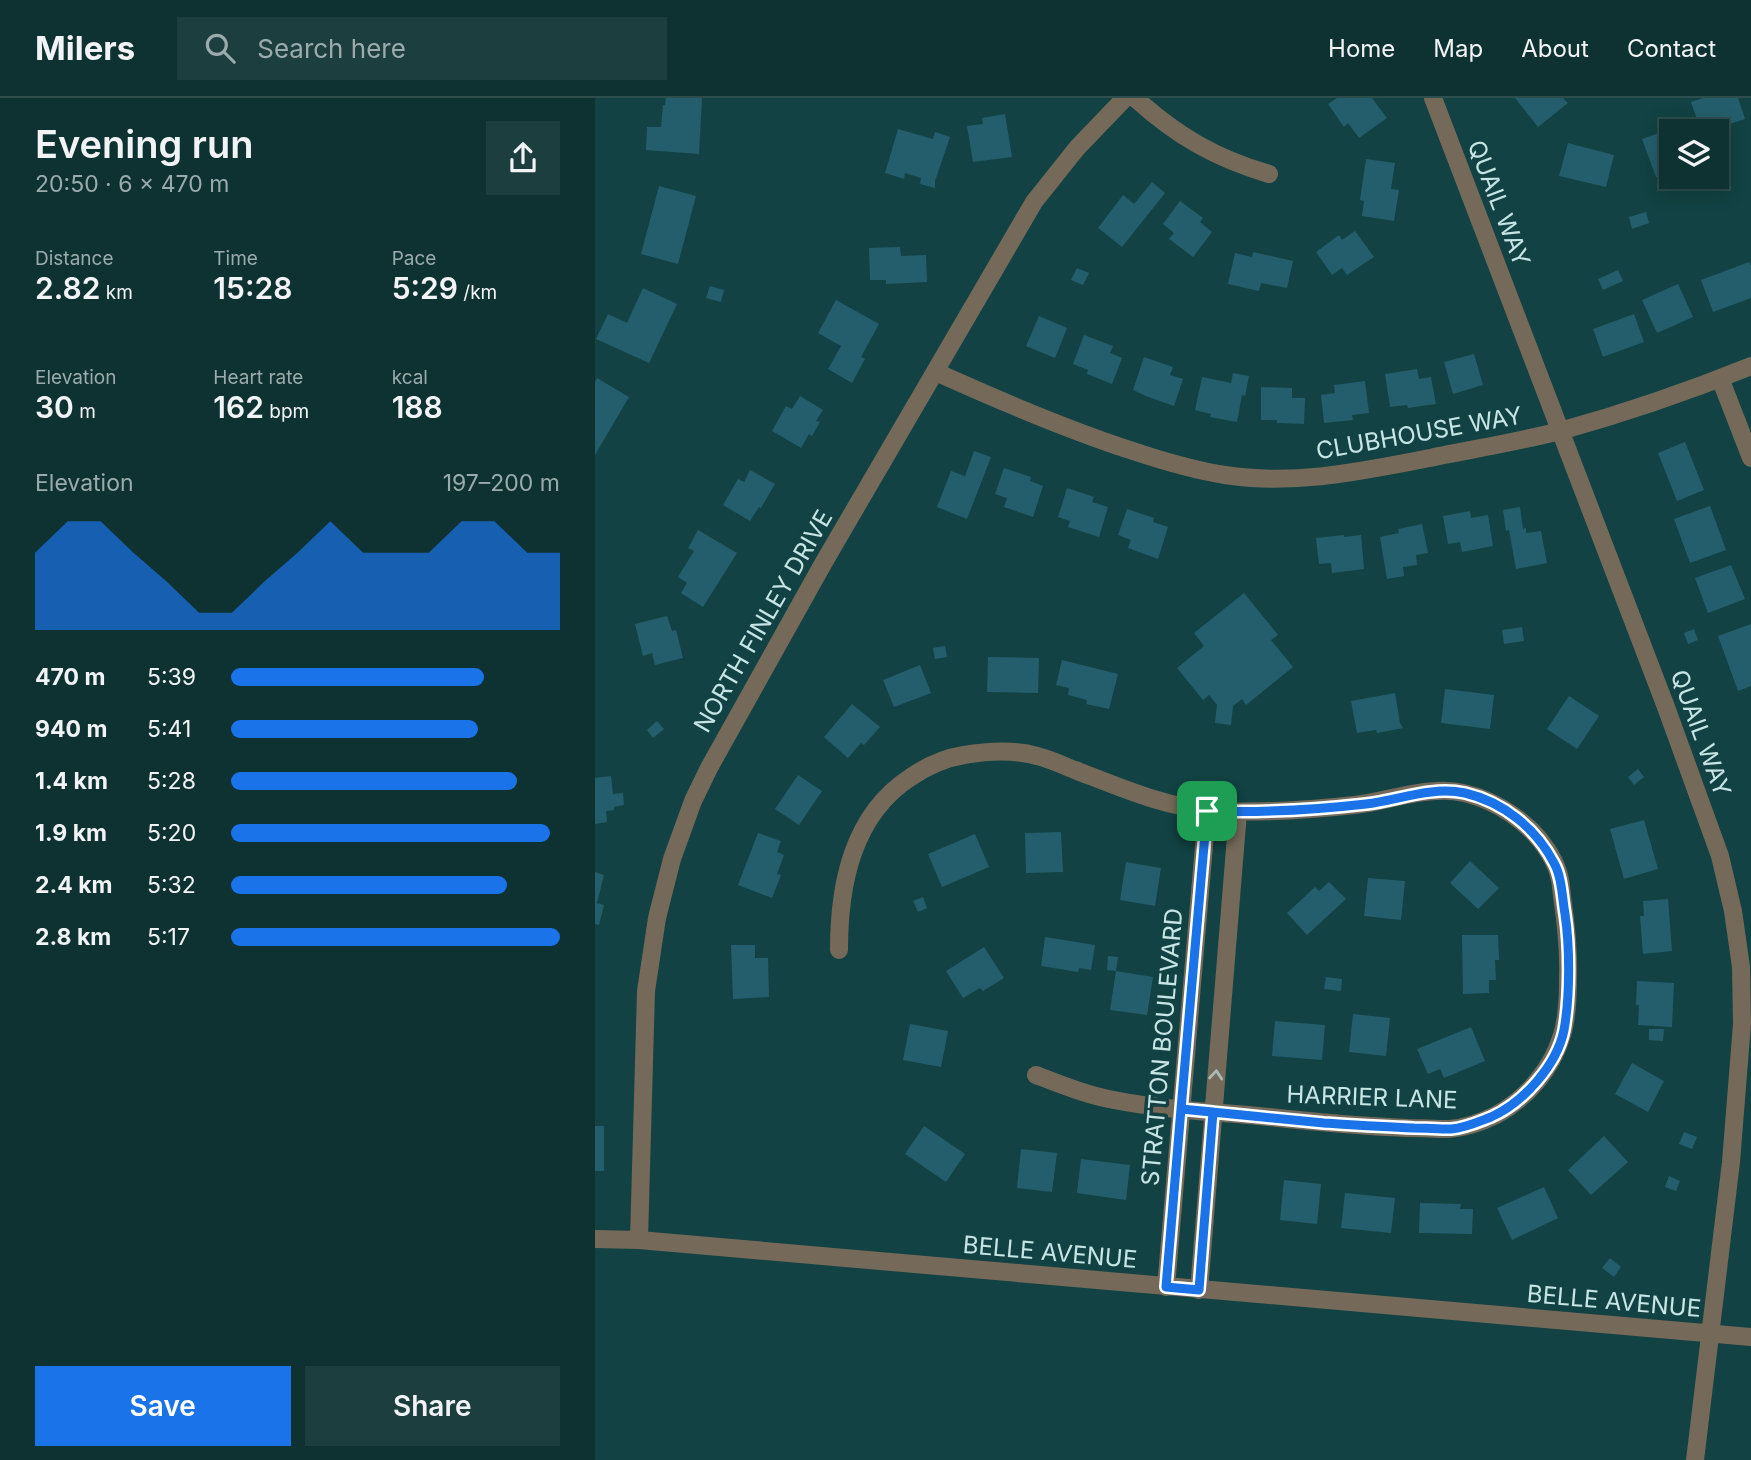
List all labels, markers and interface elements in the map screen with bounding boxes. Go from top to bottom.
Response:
search box [177,17,667,80]
text: Milers [35,28,135,68]
icon: search [201,29,239,67]
text: Search here [257,33,406,64]
text: Home [1328,34,1395,63]
text: Map [1433,34,1483,63]
text: About [1521,34,1589,63]
text: Contact [1627,34,1716,63]
map controls [1659,119,1729,189]
button: layers [1659,119,1729,189]
text: Evening run [35,121,253,167]
button: share [486,121,560,195]
street label: QUAIL WAY [1462,136,1536,270]
text: 20:50 · 6 × 470 m [35,170,229,198]
text: Distance [35,247,113,270]
text: Time [213,247,258,270]
text: Pace [392,247,436,270]
text: 2.82 [35,270,100,306]
text: 15:28 [213,270,292,306]
text: 5:29 [392,270,458,306]
text: km [100,281,133,304]
text: /km [458,281,497,304]
text: Elevation [35,366,116,389]
text: Heart rate [213,366,303,389]
text: kcal [392,366,428,389]
text: 30 [35,389,74,425]
text: 162 [213,389,264,425]
text: 188 [392,389,443,425]
text: m [74,400,96,423]
text: bpm [264,400,309,423]
street label: CLUBHOUSE WAY [1314,401,1524,465]
text: Elevation [35,469,134,497]
text: 197–200 m [443,469,560,497]
street label: NORTH FINLEY DRIVE [687,505,839,737]
text: 470 m [35,663,106,691]
text: 5:39 [147,663,196,691]
street label: QUAIL WAY [1665,666,1737,800]
text: 940 m [35,715,107,743]
text: 5:41 [147,715,191,743]
text: 1.4 km [35,767,108,795]
text: 5:28 [147,767,196,795]
pin [1177,781,1237,841]
icon: arrive [1188,792,1226,830]
text: 1.9 km [35,819,107,847]
text: 5:20 [147,819,196,847]
text: 2.4 km [35,871,113,899]
text: 5:32 [147,871,196,899]
street label: STRATTON BOULEVARD [1135,907,1189,1187]
text: 2.8 km [35,923,111,951]
text: 5:17 [147,923,190,951]
one-way arrow [1208,1069,1223,1080]
street label: HARRIER LANE [1286,1080,1458,1114]
street label: BELLE AVENUE [962,1230,1138,1274]
street label: BELLE AVENUE [1526,1279,1702,1323]
button: Save [35,1366,291,1446]
button: Share [305,1366,560,1446]

